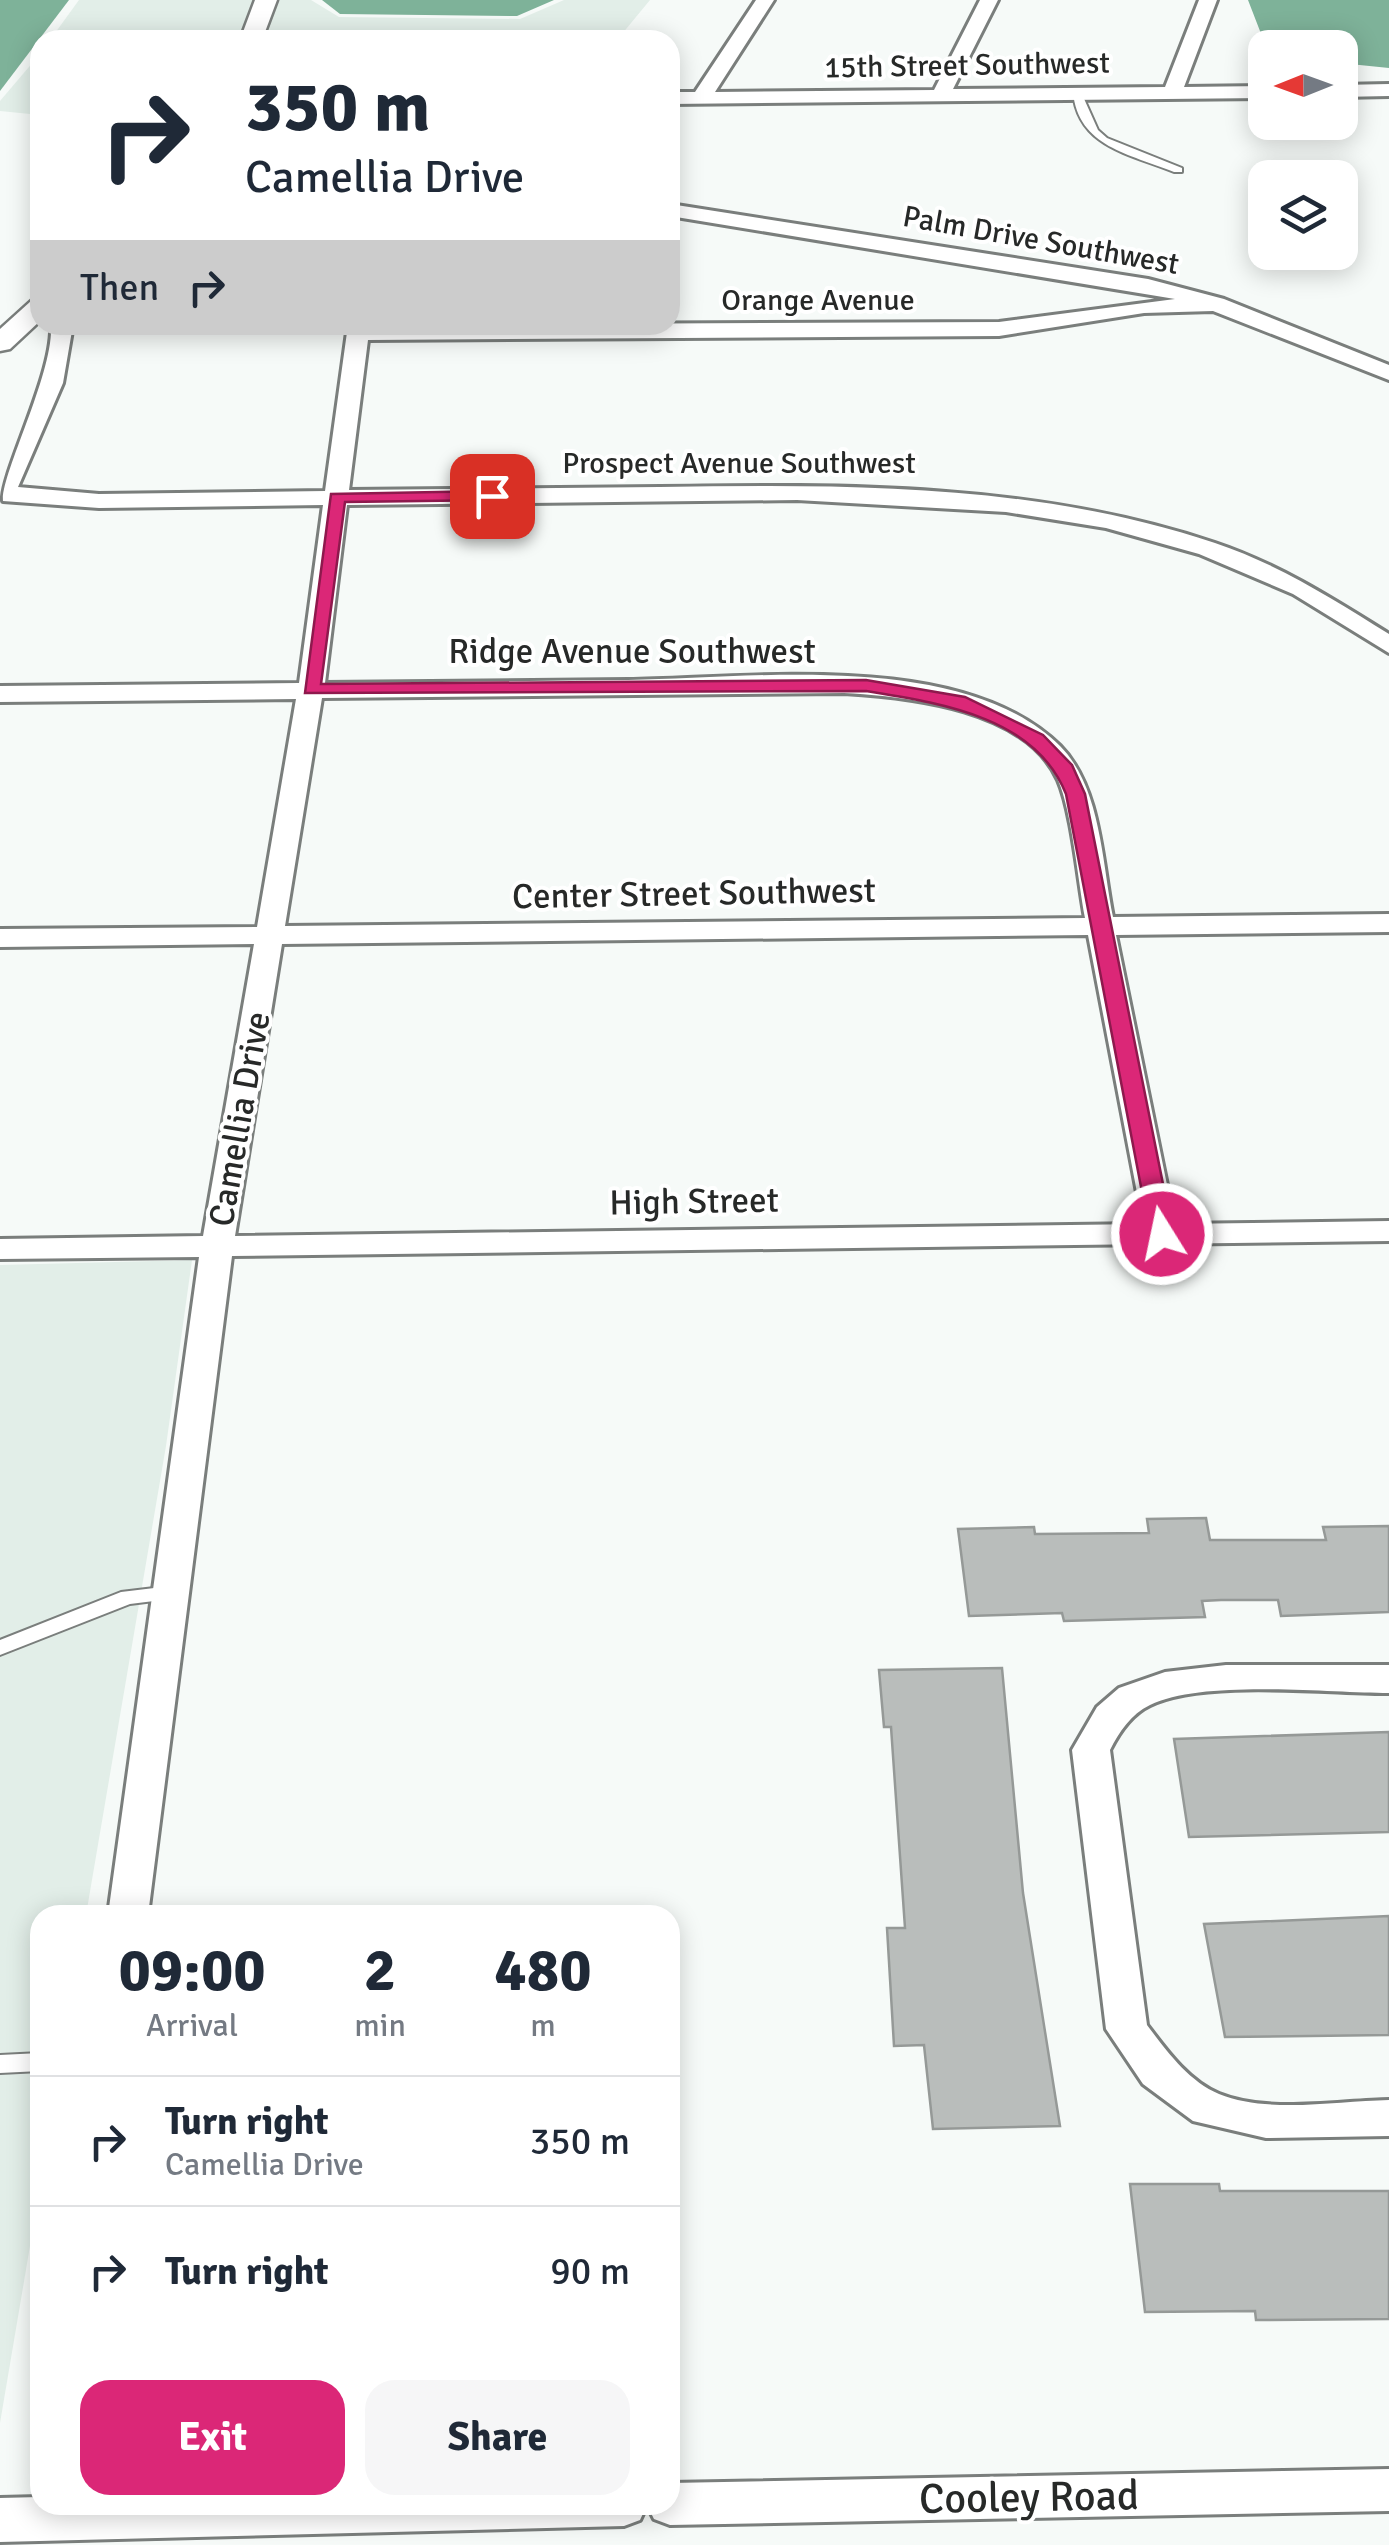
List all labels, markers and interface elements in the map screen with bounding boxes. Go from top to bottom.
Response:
north arrow [1248,30,1358,140]
map controls [1248,30,1358,270]
street label: 15th Street Southwest [824,45,1110,86]
text: 350 m [245,64,430,150]
icon: right [80,70,210,200]
text: Camellia Drive [245,150,524,205]
button: layers [1248,160,1358,270]
street label: Palm Drive Southwest [900,198,1182,283]
icon: right [179,260,234,315]
text: Then [80,264,159,311]
street label: Orange Avenue [721,282,915,319]
street label: Prospect Avenue Southwest [562,445,916,482]
pin [450,454,535,539]
icon: arrive [465,469,520,524]
street label: Ridge Avenue Southwest [448,630,816,673]
street label: Center Street Southwest [512,869,876,918]
street label: Camellia Drive [199,1008,280,1230]
street label: High Street [609,1179,779,1224]
position arrow [1110,1182,1214,1286]
text: 09:00 [118,1934,266,2008]
text: 2 [364,1934,396,2008]
text: 480 [494,1934,592,2008]
text: Arrival [146,2006,238,2045]
text: min [354,2006,406,2045]
text: m [530,2006,556,2045]
text: Turn right [165,2098,329,2145]
icon: right [80,2114,135,2169]
text: 350 m [530,2118,630,2165]
text: Camellia Drive [165,2145,364,2184]
icon: right [80,2244,135,2299]
text: Turn right [165,2248,329,2295]
text: 90 m [550,2248,630,2295]
button: Exit [80,2380,345,2495]
button: Share [365,2380,630,2495]
street label: Cooley Road [919,2470,1139,2525]

